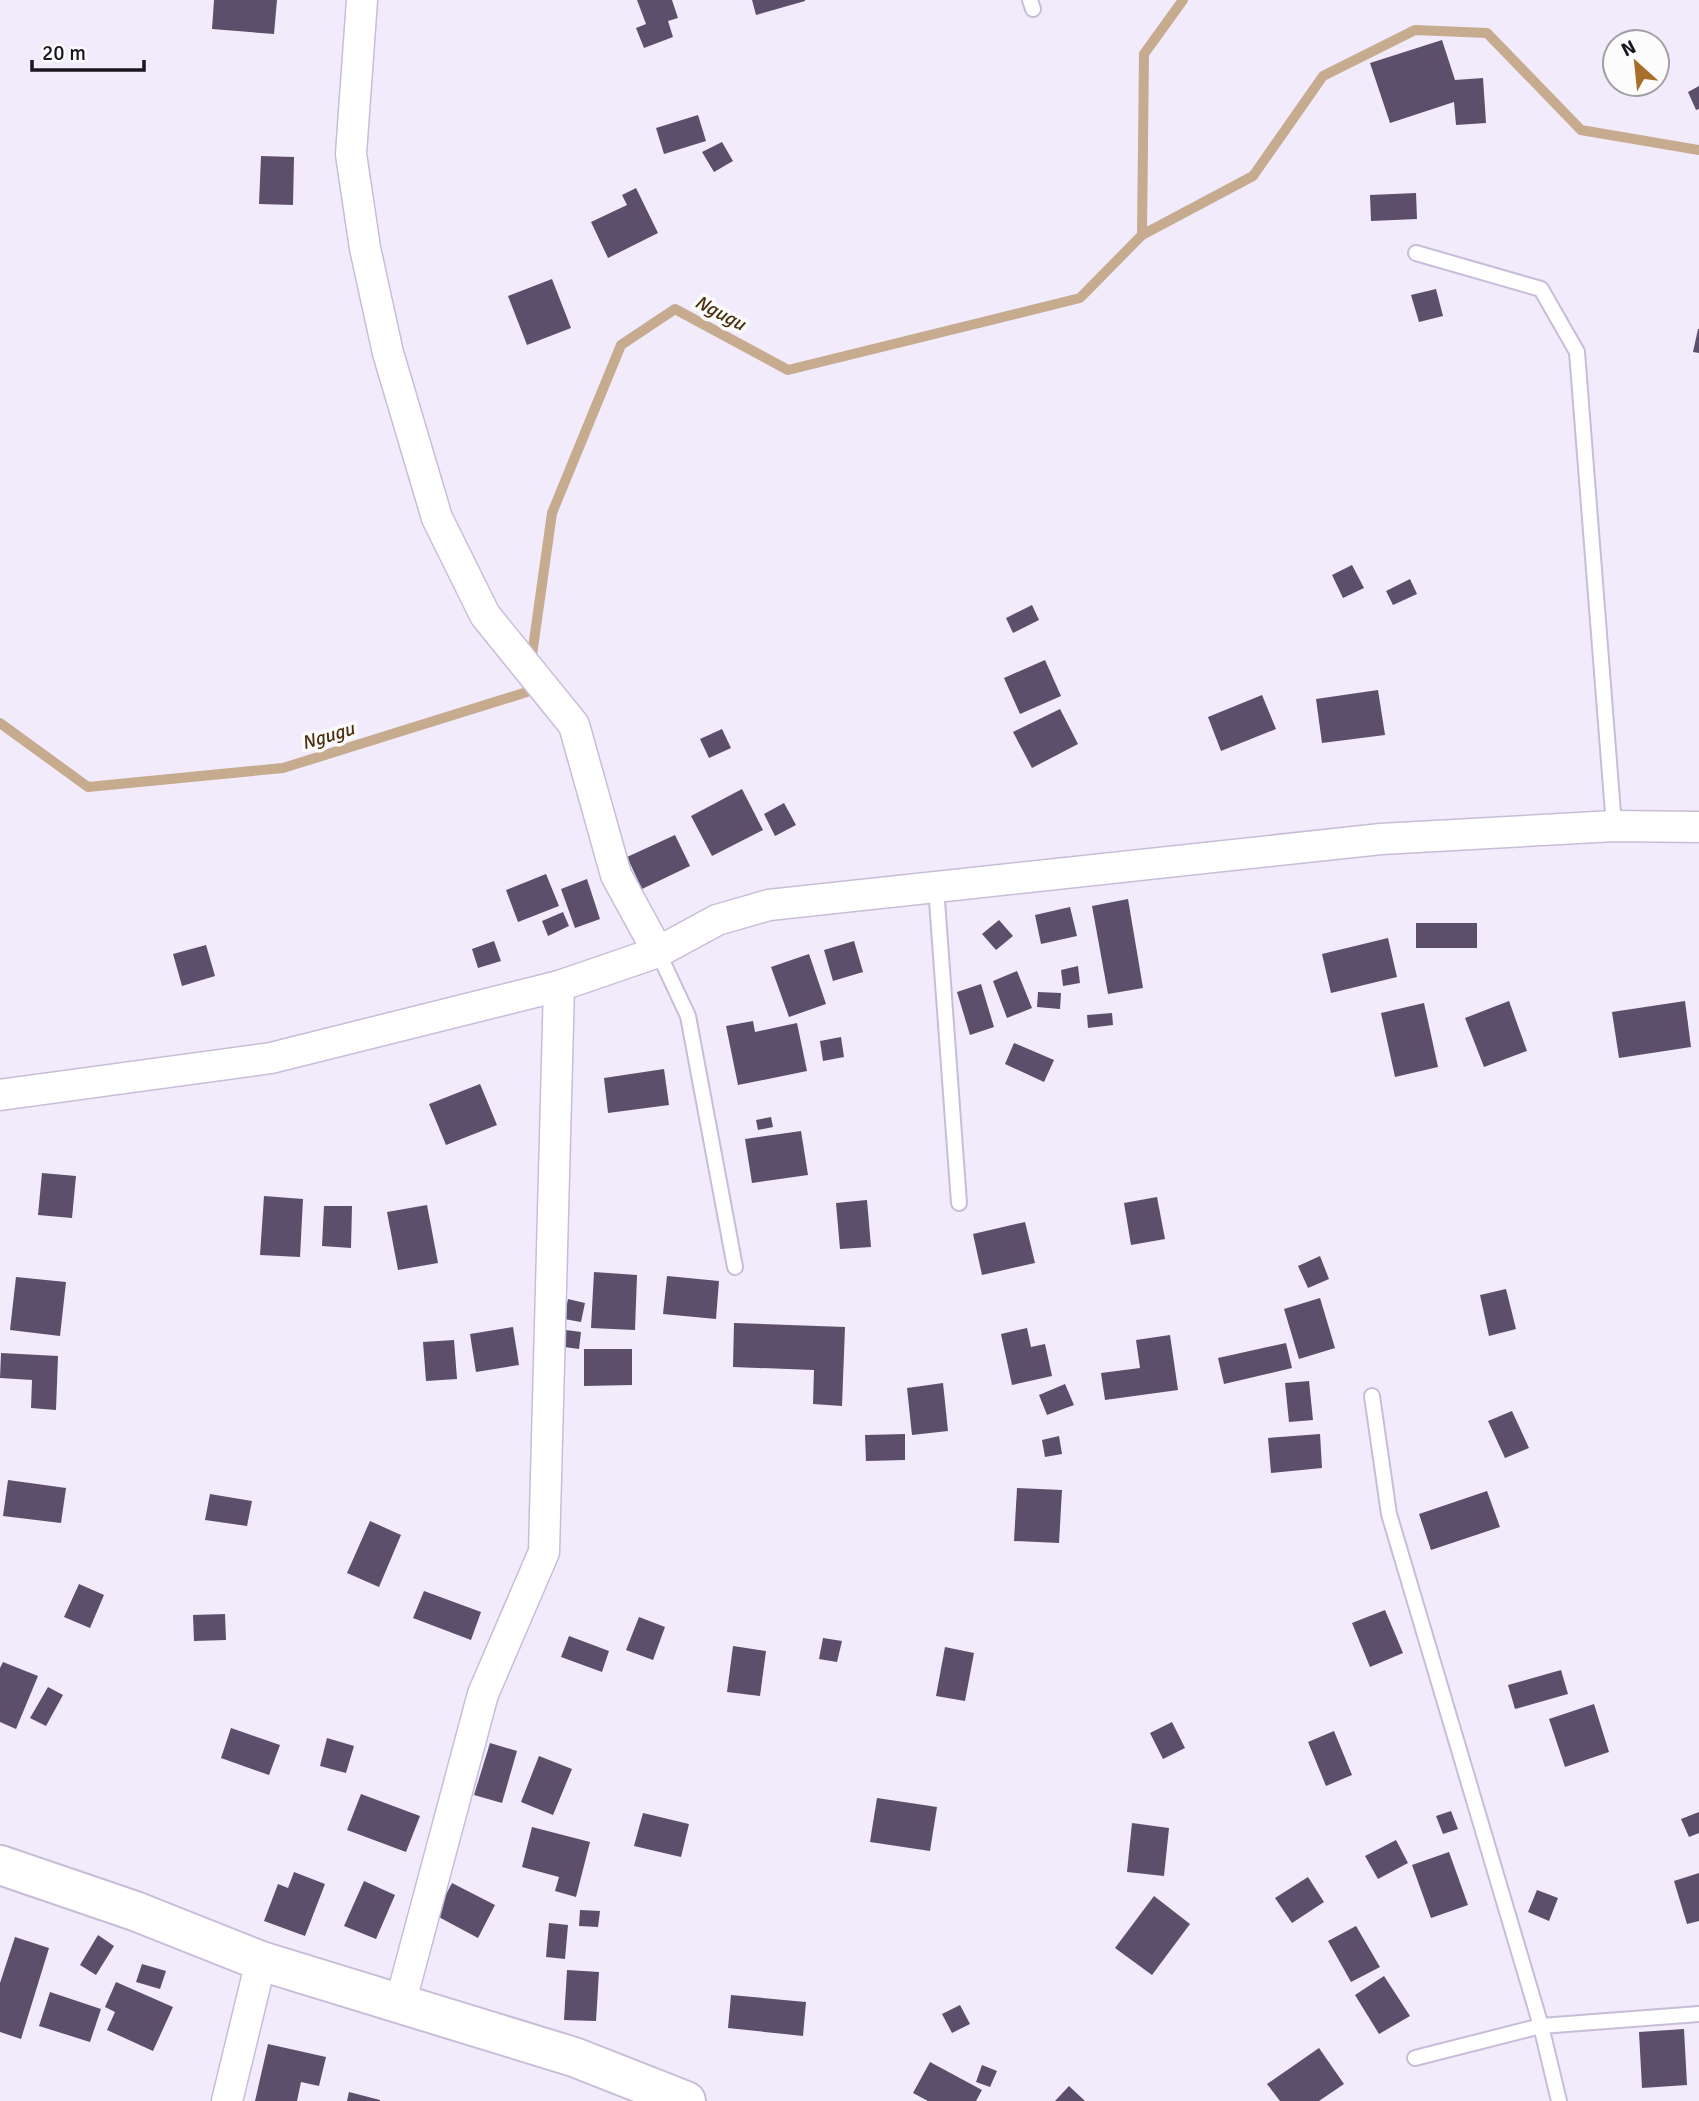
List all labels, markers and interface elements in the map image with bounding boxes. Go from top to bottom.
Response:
scale bar [32,28,144,72]
north arrow [1601,28,1671,98]
text: N [1617,35,1640,62]
text: 20 m [42,40,86,66]
water label: Ngugu [691,290,751,337]
water label: Ngugu [299,716,359,755]

